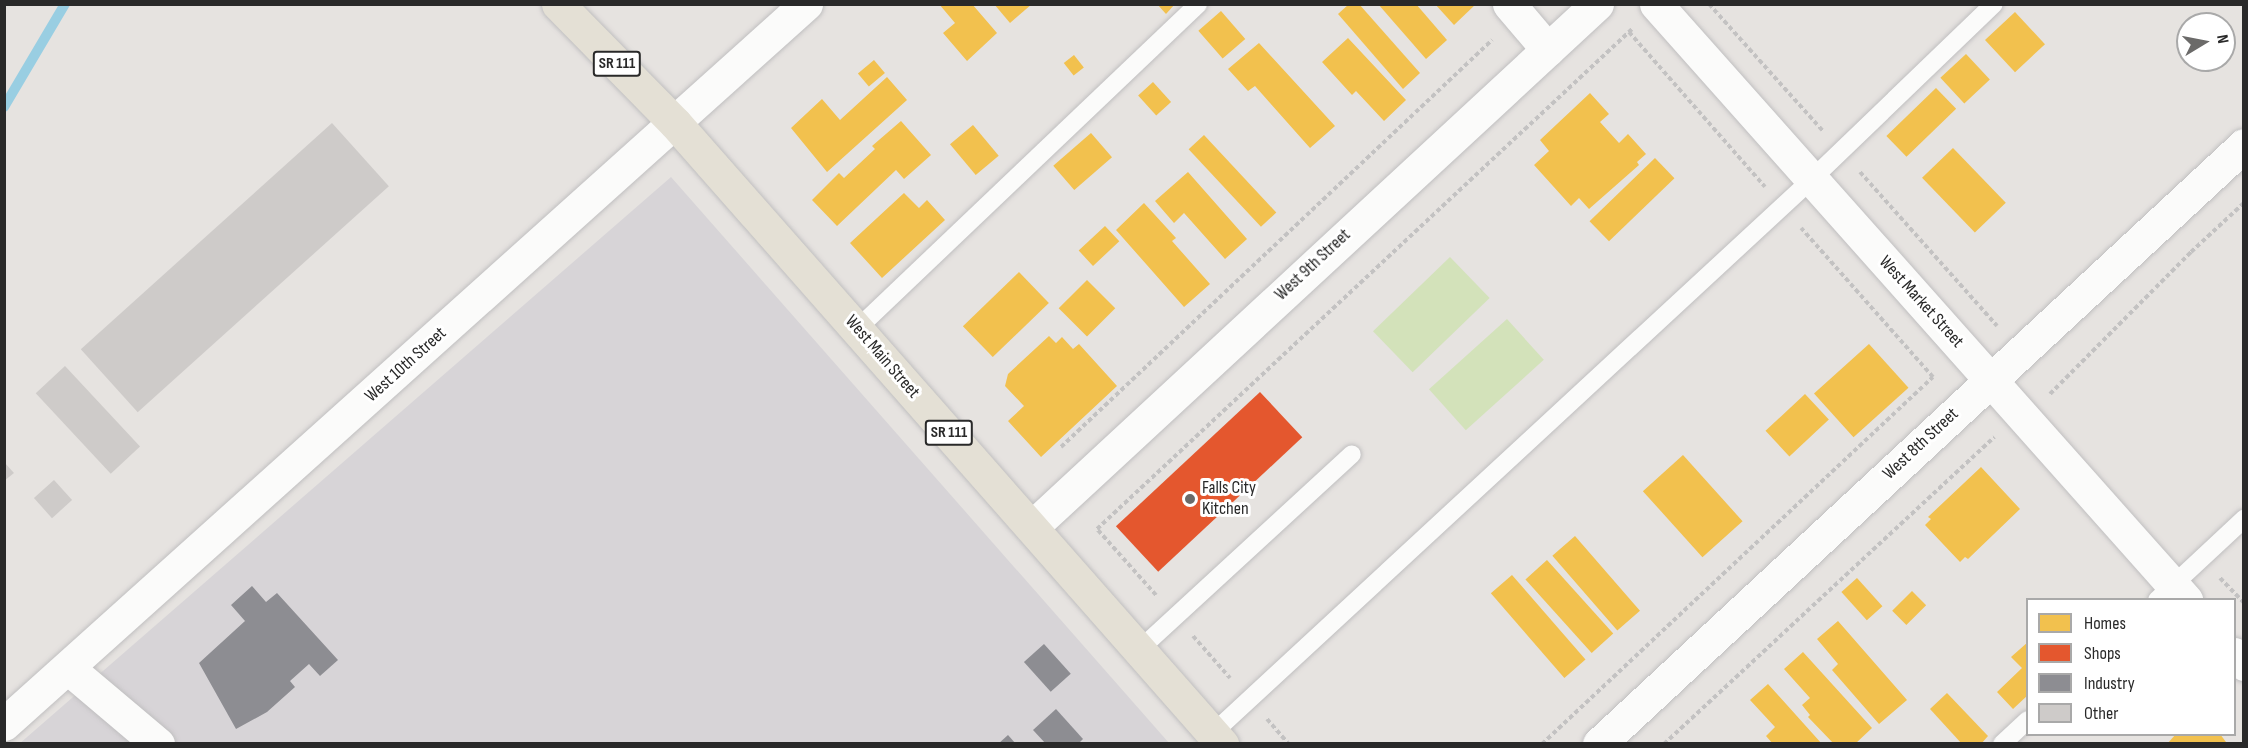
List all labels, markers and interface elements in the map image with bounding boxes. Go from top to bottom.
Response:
north arrow [2176,12,2236,72]
text: N [2212,33,2232,45]
road number: SR 111 [592,51,642,77]
street label: West 9th Street [1271,225,1355,305]
street label: West Market Street [1874,252,1968,352]
street label: West Main Street [840,311,924,403]
street label: West 10th Street [361,323,451,407]
street label: West 8th Street [1879,404,1963,484]
road number: SR 111 [924,420,974,446]
place label: Falls City Kitchen [1202,478,1256,520]
marker: Falls City Kitchen [1183,492,1197,506]
legend [2026,598,2236,736]
text: Homes [2084,613,2126,634]
text: Shops [2084,643,2121,664]
text: Industry [2084,673,2135,694]
text: Other [2084,703,2118,724]

